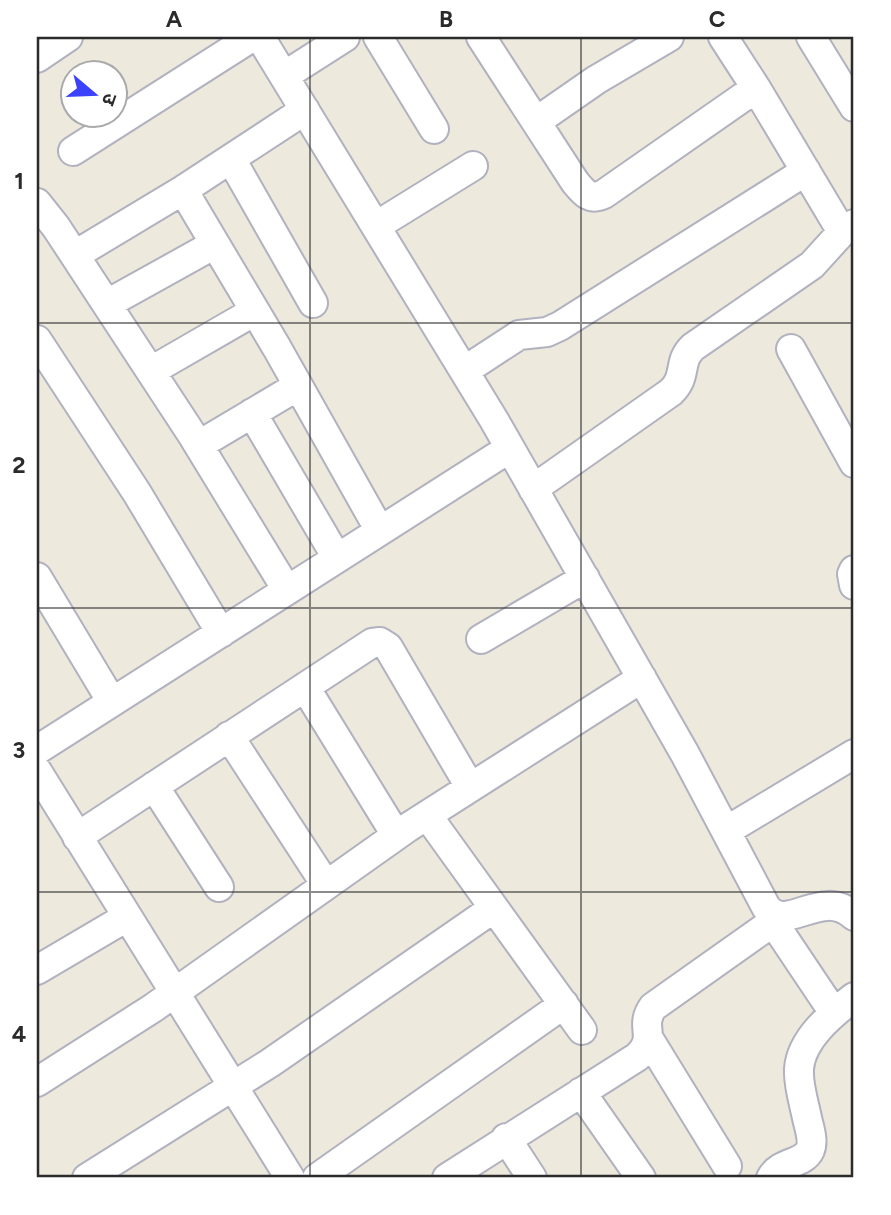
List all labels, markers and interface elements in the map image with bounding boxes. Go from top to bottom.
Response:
text: A [166,5,183,33]
text: B [439,5,453,33]
text: C [709,5,726,33]
north arrow [60,60,130,130]
text: उ [97,90,122,109]
text: 1 [14,167,24,195]
text: 2 [12,451,26,479]
text: 3 [13,736,25,764]
text: 4 [12,1020,26,1048]

